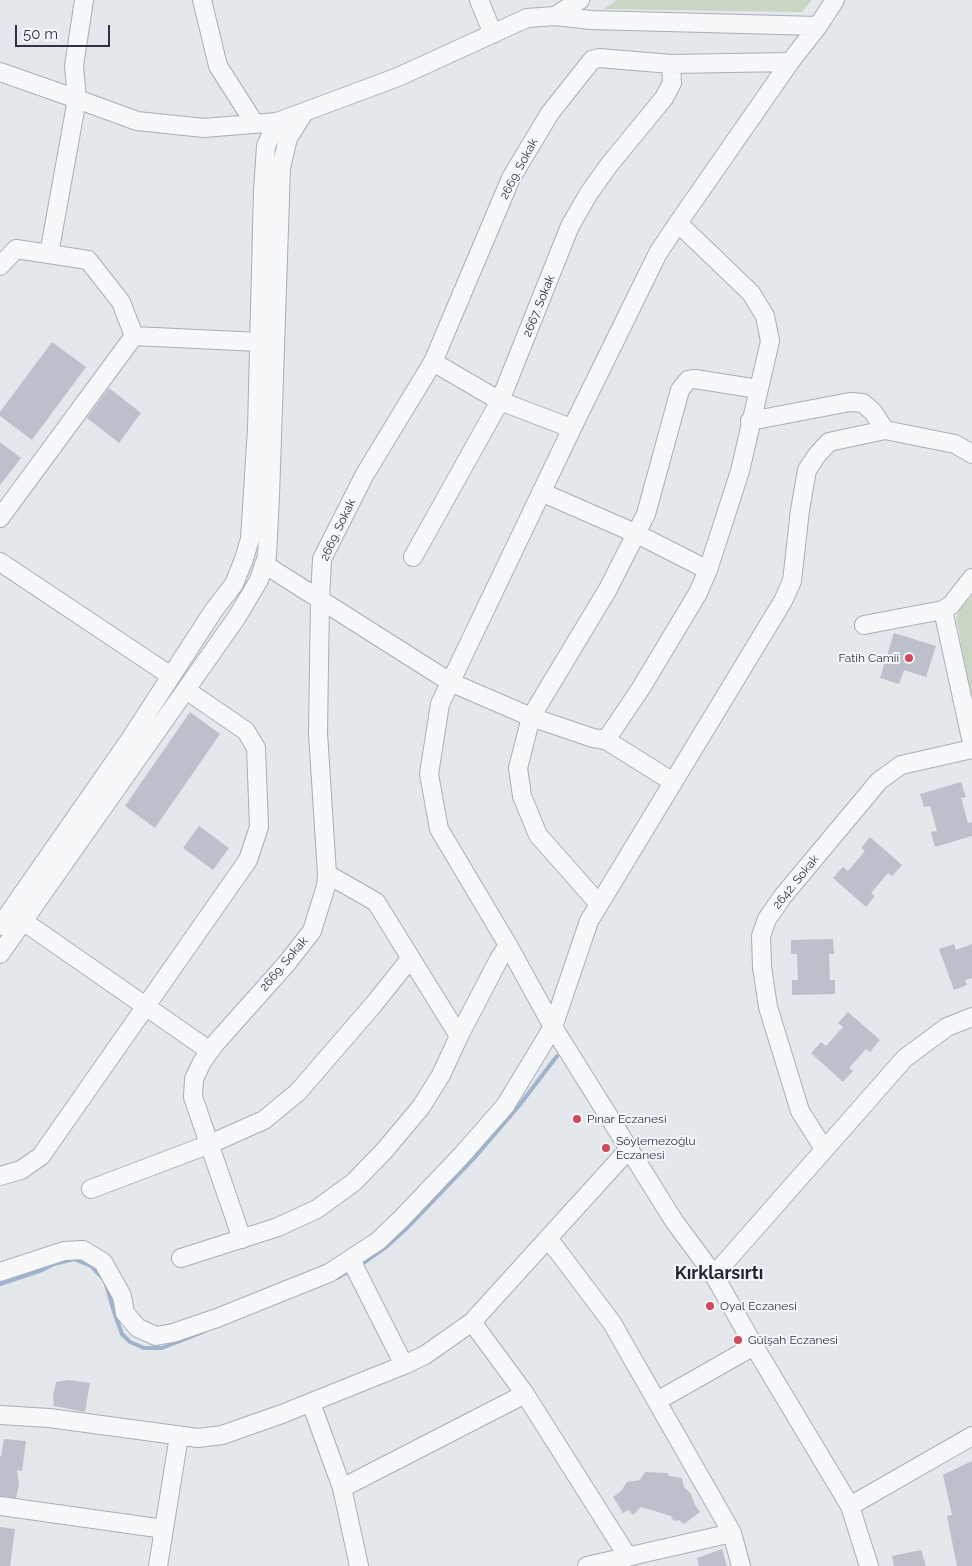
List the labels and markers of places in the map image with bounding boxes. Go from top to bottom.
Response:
place label: Fatih Camii [838,651,899,665]
marker: Fatih Camii [903,652,915,664]
place label: Pınar Eczanesi [587,1112,666,1126]
marker: Pınar Eczanesi [571,1113,583,1125]
place label: Söylemezoğlu Eczanesi [616,1134,696,1162]
marker: Söylemezoğlu Eczanesi [600,1142,612,1154]
place label: Oyal Eczanesi [720,1299,797,1313]
marker: Oyal Eczanesi [704,1300,716,1312]
place label: Gülşah Eczanesi [748,1333,838,1347]
marker: Gülşah Eczanesi [732,1334,744,1346]

